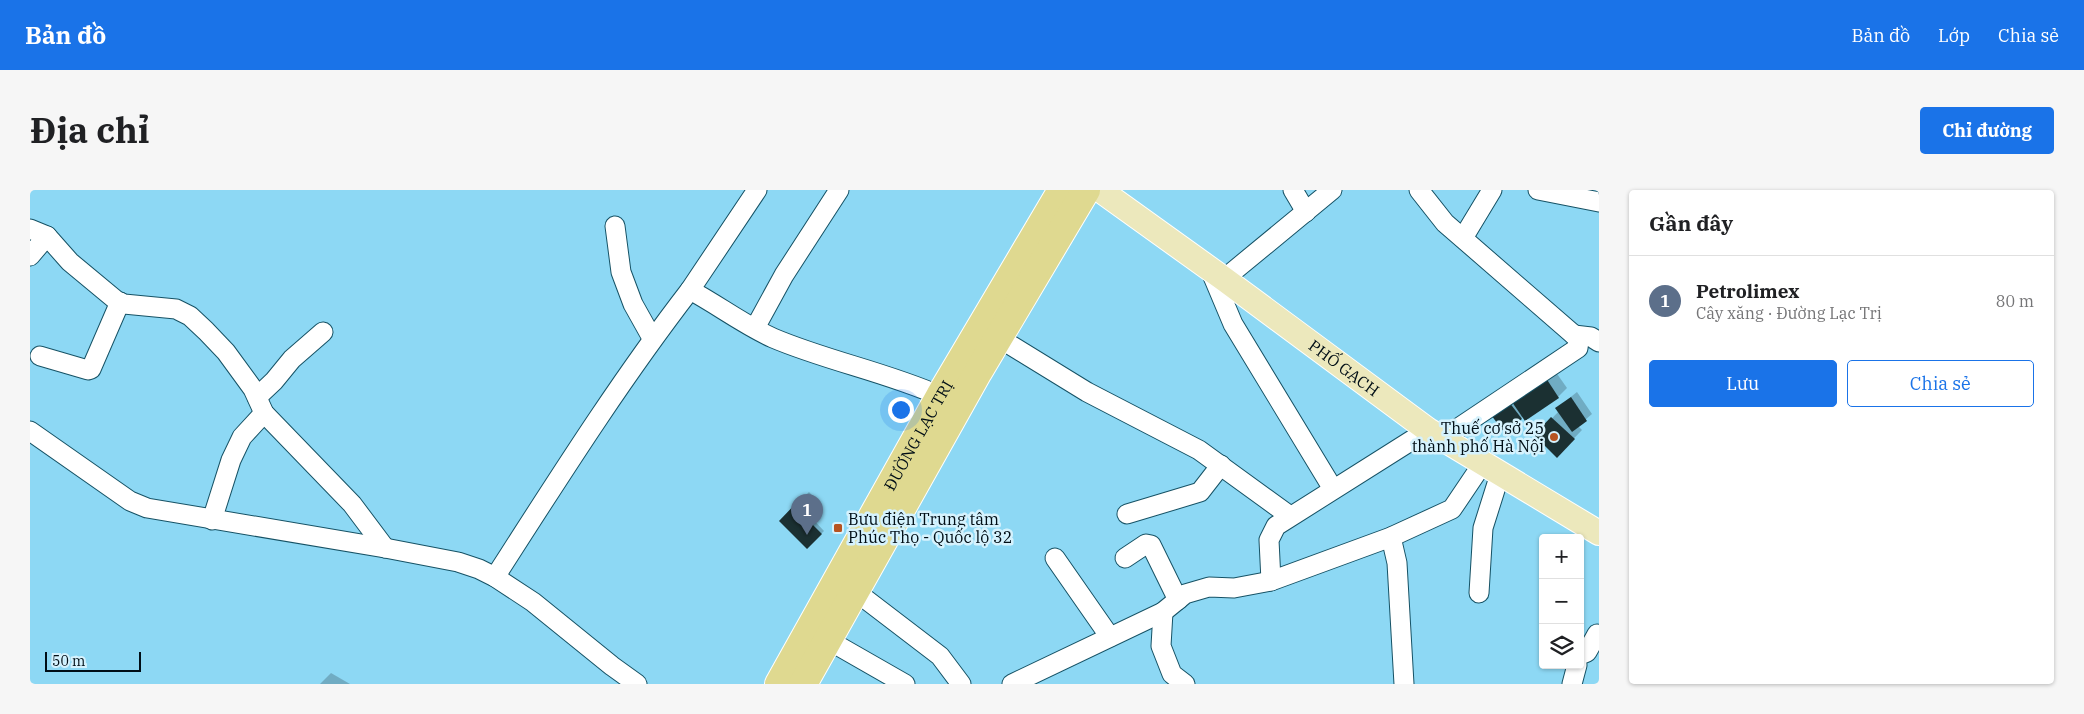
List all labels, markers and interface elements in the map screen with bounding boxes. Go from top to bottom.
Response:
text: Bản đồ [25,19,106,51]
text: Bản đồ [1851,24,1910,47]
text: Lớp [1938,24,1970,47]
text: Chia sẻ [1998,24,2059,47]
text: Địa chỉ [30,107,150,153]
button: Chỉ đường [1920,107,2054,154]
text: Gần đây [1649,209,1733,237]
text: Petrolimex [1696,279,1799,303]
text: 1 [1660,291,1670,311]
text: 80 m [1996,291,2034,311]
text: Cây xăng · Đường Lạc Trị [1696,303,1882,323]
street label: PHỐ GẠCH [1305,335,1383,401]
button: Lưu [1649,360,1837,407]
button: Chia sẻ [1847,360,2034,407]
street label: ĐƯỜNG LẠC TRỊ [879,377,957,494]
your location [888,397,914,423]
place label: Thuế cơ sở 25 thành phố Hà Nội [1412,418,1544,456]
marker: Thuế cơ sở 25 thành phố Hà Nội [1548,431,1560,443]
pin: 1 [791,494,823,535]
place label: Bưu điện Trung tâm Phúc Thọ - Quốc lộ 32 [848,509,1012,547]
marker: Bưu điện Trung tâm Phúc Thọ - Quốc lộ 32 [832,522,844,534]
map controls [1539,534,1584,669]
button: + [1539,534,1584,579]
button: − [1539,579,1584,624]
button: layers [1539,624,1584,669]
scale bar [45,649,141,672]
text: 50 m [52,652,85,670]

